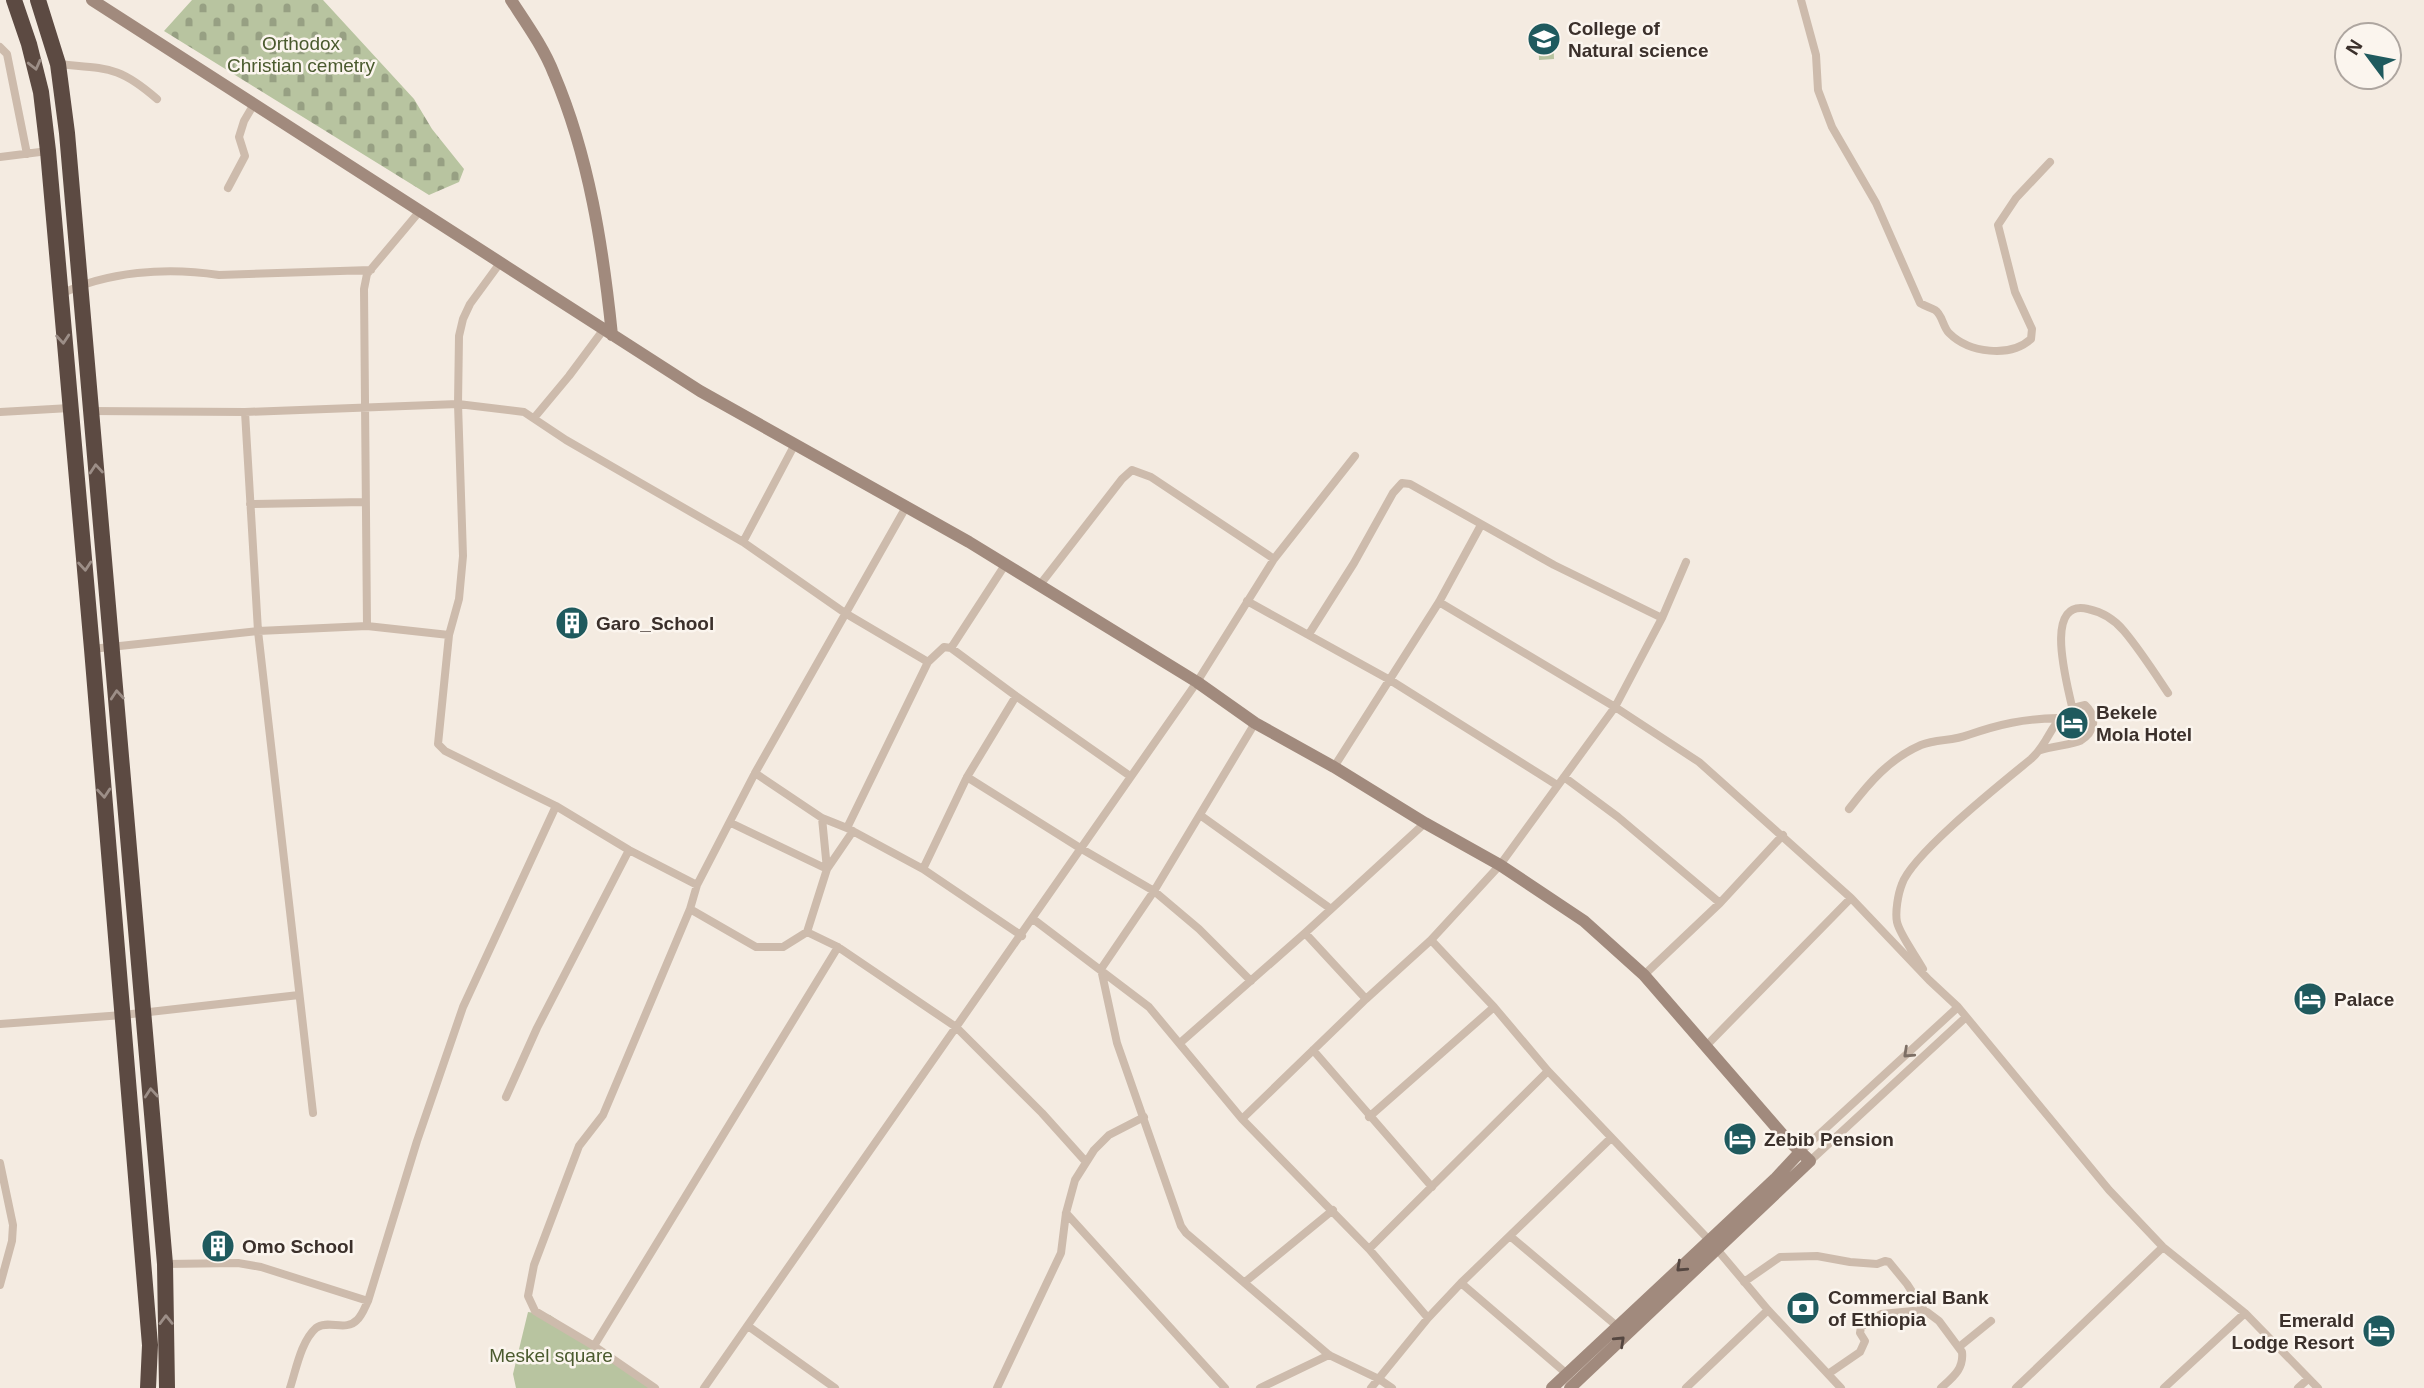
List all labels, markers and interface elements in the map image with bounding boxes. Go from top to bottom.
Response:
place label: College of Natural science [1568,18,1708,61]
school or university icon: College of Natural science [1525,20,1563,58]
north arrow [2333,21,2403,91]
park label: Orthodox Christian cemetry [227,33,375,76]
text: N [2341,36,2367,59]
one-way arrow [27,59,41,71]
one-way arrow [56,334,71,345]
one-way arrow [89,463,104,474]
one-way arrow [77,560,92,572]
building icon: Garo_School [553,604,591,642]
place label: Garo_School [596,613,714,634]
one-way arrow [110,690,125,701]
place label: Bekele Mola Hotel [2096,702,2192,745]
hotel icon: Bekele Mola Hotel [2053,704,2091,742]
one-way arrow [96,787,111,798]
hotel icon: Palace [2291,980,2329,1018]
place label: Palace [2334,989,2394,1010]
one-way arrow [1903,1045,1916,1057]
one-way arrow [144,1087,159,1098]
hotel icon: Zebib Pension [1721,1120,1759,1158]
place label: Zebib Pension [1764,1129,1894,1150]
building icon: Omo School [199,1227,237,1265]
place label: Omo School [242,1236,354,1257]
one-way arrow [1676,1259,1689,1272]
place label: Commercial Bank of Ethiopia [1828,1287,1989,1330]
bank icon: Commercial Bank of Ethiopia [1784,1289,1822,1327]
place label: Emerald Lodge Resort [2232,1310,2355,1353]
hotel icon: Emerald Lodge Resort [2360,1312,2398,1350]
one-way arrow [159,1314,174,1325]
one-way arrow [1612,1337,1625,1350]
park label: Meskel square [489,1345,613,1366]

